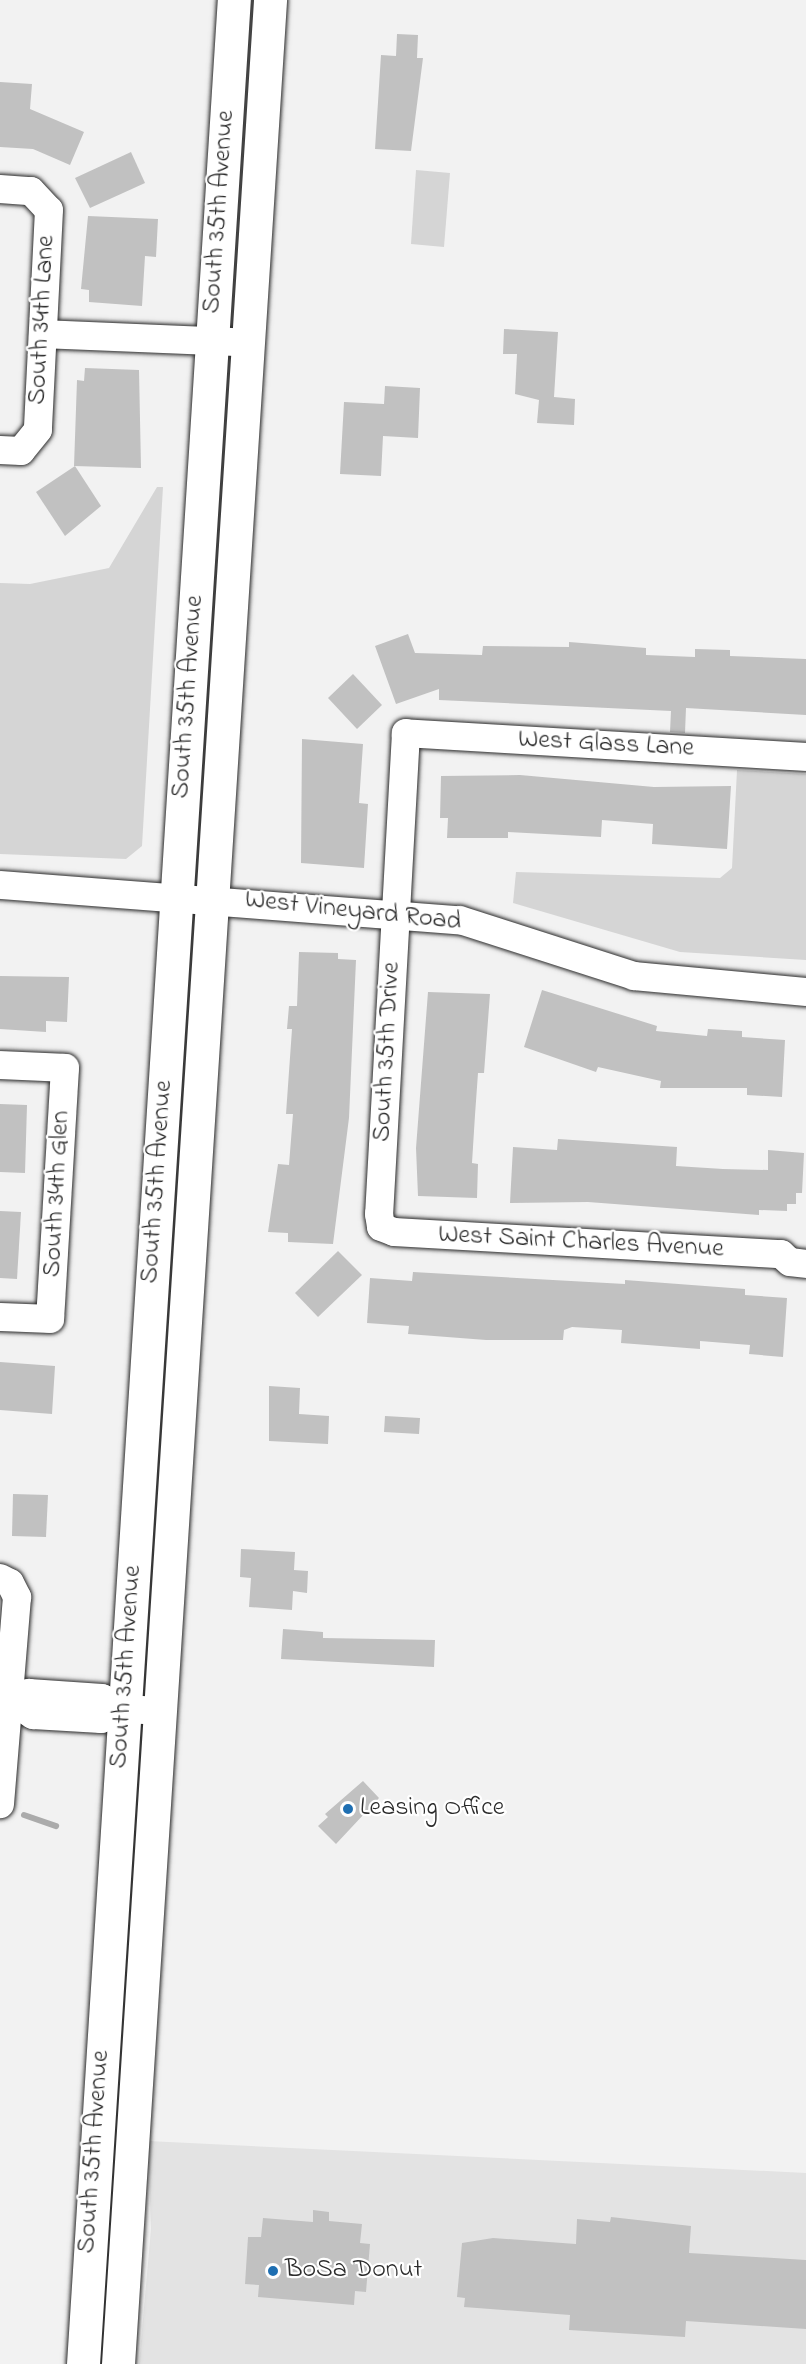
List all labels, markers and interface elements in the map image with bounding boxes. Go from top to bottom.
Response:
street label: South 35th Avenue [197,109,243,315]
street label: South 34th Lane [23,234,63,406]
street label: South 35th Avenue [166,594,212,800]
street label: West Glass Lane [517,725,695,765]
street label: West Vineyard Road [243,885,463,939]
street label: South 35th Drive [368,961,408,1143]
street label: South 35th Avenue [135,1079,181,1285]
street label: South 34th Glen [38,1110,78,1278]
street label: West Saint Charles Avenue [437,1220,725,1266]
street label: South 35th Avenue [104,1564,150,1770]
place label: Leasing Office [360,1793,504,1825]
marker: Leasing Office [341,1802,355,1816]
street label: South 35th Avenue [72,2049,118,2255]
place label: BoSa Donut [285,2255,422,2287]
marker: BoSa Donut [266,2264,280,2278]

